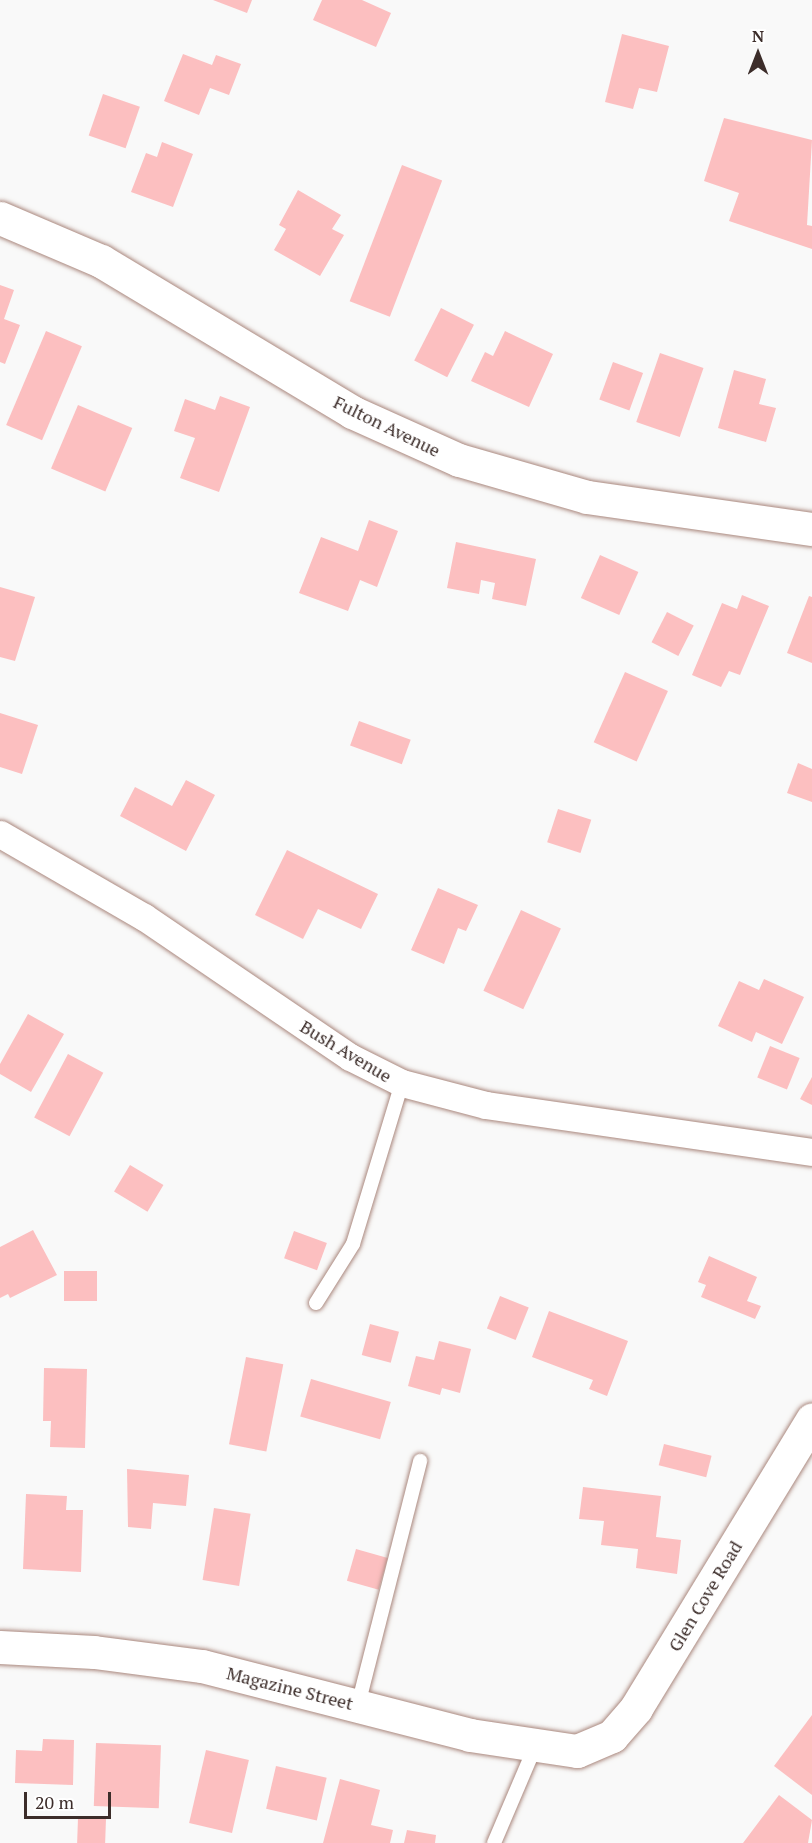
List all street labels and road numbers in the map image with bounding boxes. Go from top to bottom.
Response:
street label: Fulton Avenue [330,391,444,461]
street label: Bush Avenue [296,1015,396,1087]
street label: Glen Cove Road [664,1537,746,1655]
street label: Magazine Street [225,1662,355,1714]

